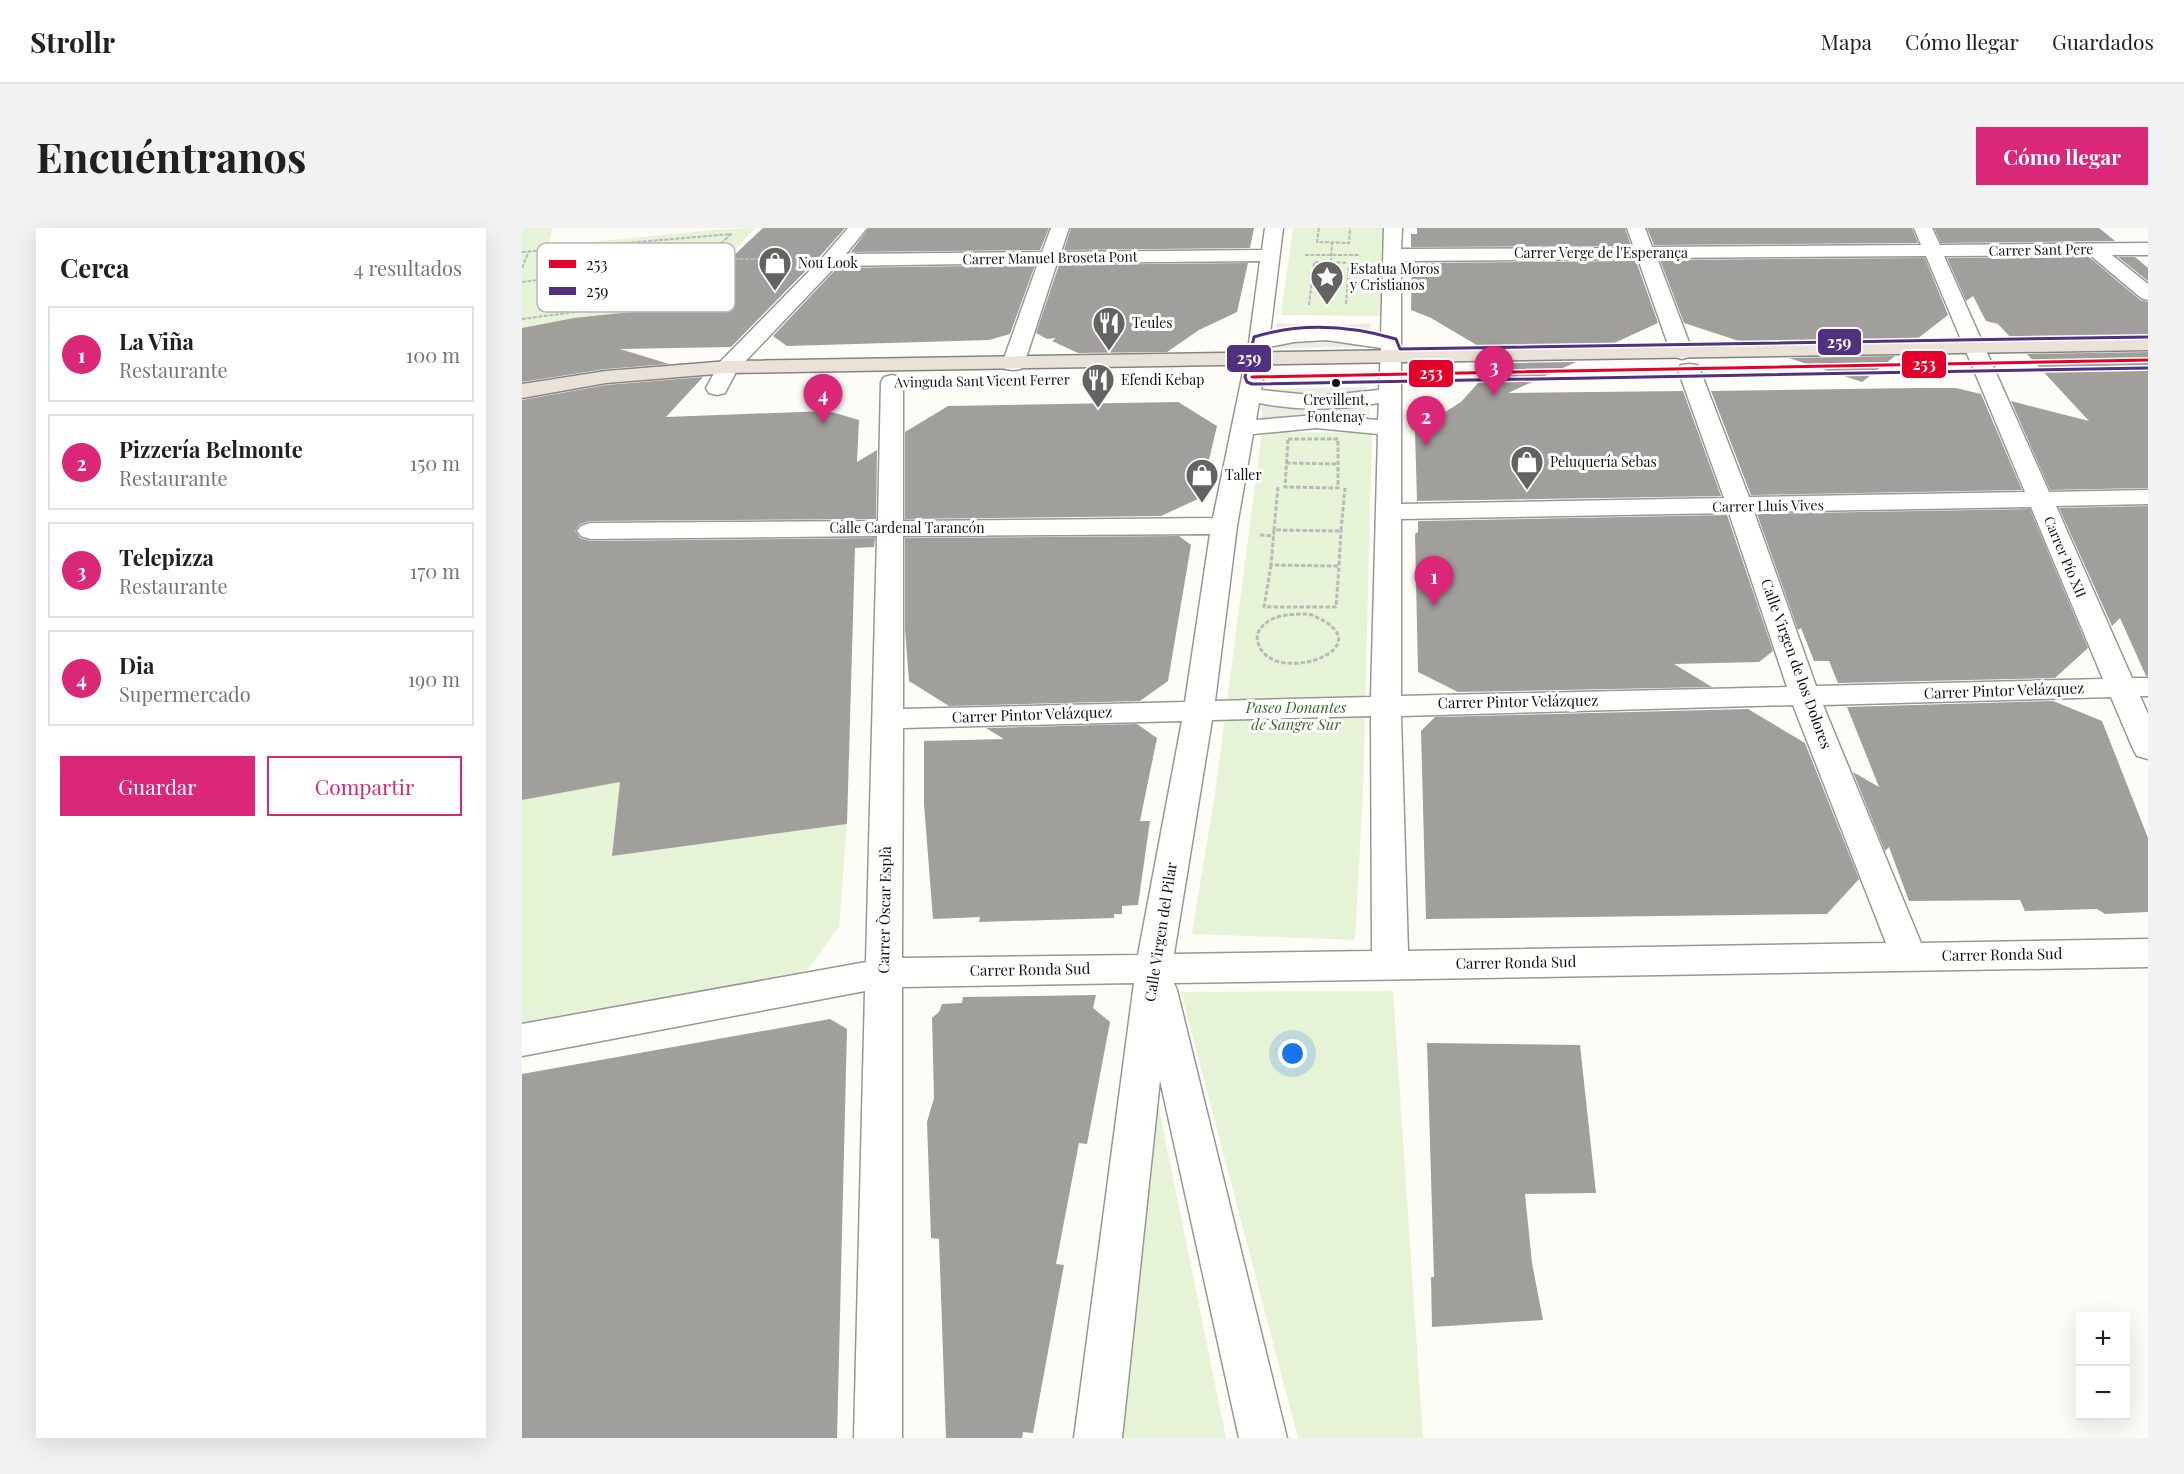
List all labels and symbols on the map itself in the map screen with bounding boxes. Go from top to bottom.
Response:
street label: Carrer Sant Pere [1989,239,2093,260]
legend [537,243,735,312]
street label: Carrer Verge de l'Esperança [1514,243,1688,262]
shop icon: Nou Look [757,245,793,292]
street label: Carrer Manuel Broseta Pont [962,246,1139,269]
text: 253 [586,253,608,274]
place label: Nou Look [798,253,858,272]
place icon: Estatua Moros y Cristianos [1309,259,1345,306]
place label: Estatua Moros y Cristianos [1349,259,1440,294]
text: 259 [586,280,608,301]
restaurant icon: Teules [1091,305,1127,352]
place label: Teules [1132,313,1173,332]
line badge: 259 [1817,328,1862,356]
text: 259 [1827,331,1851,352]
line badge: 259 [1226,344,1272,373]
pin: 3 [1474,346,1514,396]
text: 259 [1237,347,1261,368]
line badge: 253 [1901,350,1947,379]
text: 253 [1912,353,1936,374]
line badge: 253 [1408,359,1454,388]
restaurant icon: Efendi Kebap [1080,362,1116,409]
text: 253 [1419,362,1443,383]
street label: Avinguda Sant Vicent Ferrer [893,369,1071,392]
place label: Efendi Kebap [1121,370,1204,389]
pin: 4 [804,374,842,424]
marker: Crevillent, Fontenay [1330,377,1342,389]
place label: Crevillent, Fontenay [1303,390,1369,426]
pin: 2 [1406,396,1446,446]
shop icon: Peluquería Sebas [1509,444,1545,491]
place label: Peluquería Sebas [1550,452,1657,471]
shop icon: Taller [1184,457,1220,504]
place label: Taller [1225,465,1262,484]
street label: Carrer Lluis Vives [1712,495,1824,516]
street label: Carrer Pío XII [2040,513,2091,601]
street label: Calle Cardenal Tarancón [829,518,985,537]
pin: 1 [1414,556,1454,606]
street label: Calle Virgen de los Dolores [1757,576,1837,751]
street label: Carrer Pintor Velázquez [1923,677,2085,703]
street label: Carrer Pintor Velázquez [1437,690,1598,712]
park label: Paseo Donantes de Sangre Sur [1245,697,1346,734]
street label: Carrer Pintor Velázquez [951,701,1113,727]
street label: Carrer Òscar Esplà [873,846,895,974]
street label: Calle Virgen del Pilar [1139,860,1181,1003]
street label: Carrer Ronda Sud [1941,943,2063,965]
street label: Carrer Ronda Sud [1455,951,1577,973]
street label: Carrer Ronda Sud [969,958,1091,980]
your location [1278,1039,1307,1068]

